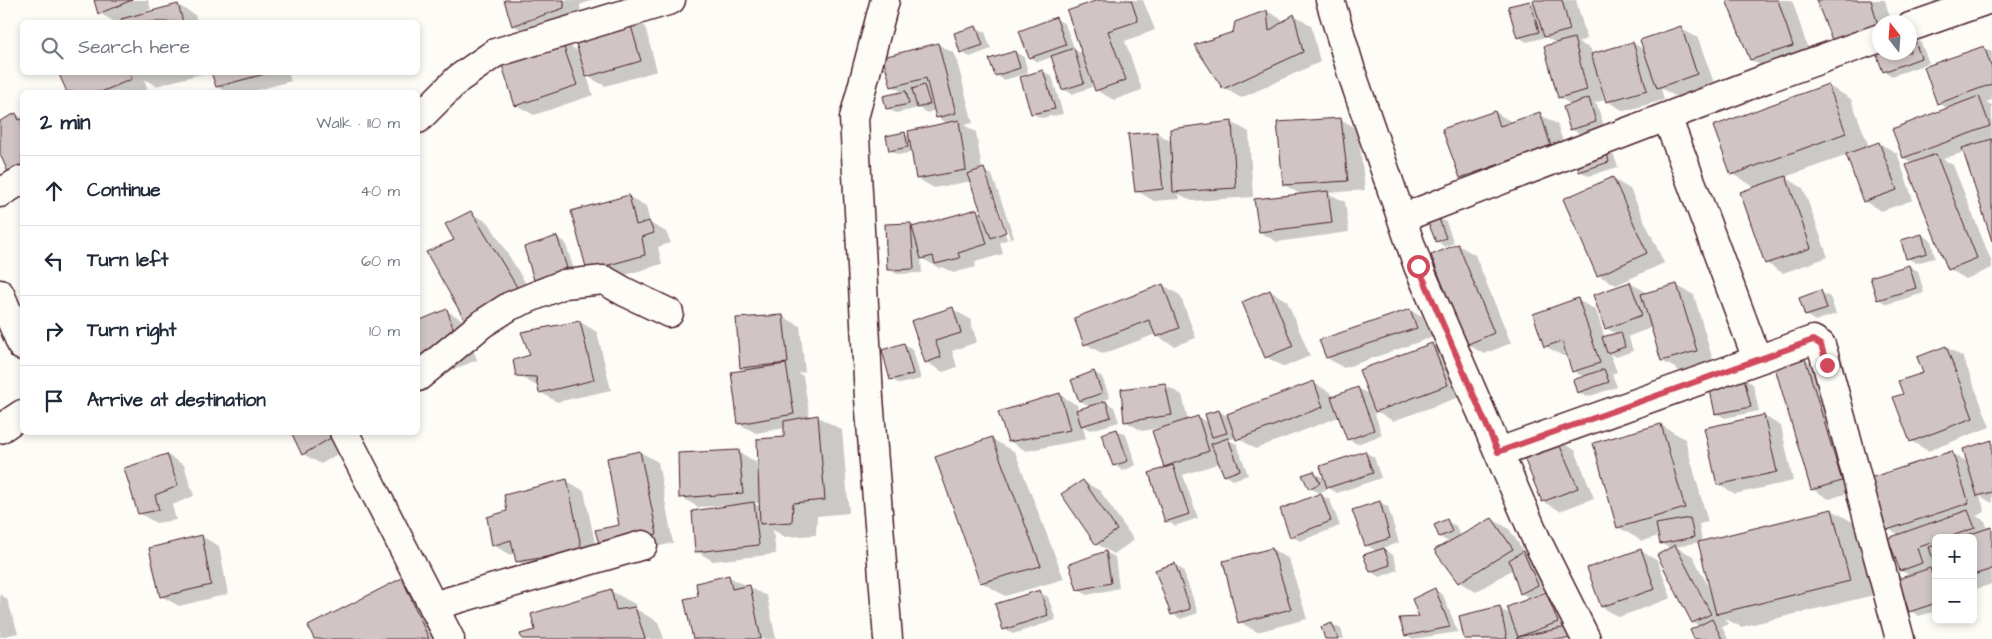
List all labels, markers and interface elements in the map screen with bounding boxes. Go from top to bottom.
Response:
north arrow [1872,15,1917,60]
search box [20,20,420,75]
icon: search [38,34,66,62]
text: Search here [78,34,190,61]
text: 2 min [40,108,90,137]
text: Walk · 110 m [316,112,400,134]
icon: ahead [40,177,68,205]
text: Continue [87,177,161,204]
text: 40 m [360,180,400,202]
icon: left [40,247,68,275]
text: Turn left [87,247,168,274]
text: 60 m [361,250,400,272]
route start [1407,255,1430,278]
icon: right [40,317,68,345]
text: Turn right [87,317,176,344]
text: 10 m [369,320,400,342]
route end [1816,354,1839,377]
icon: arrive [40,387,68,415]
text: Arrive at destination [87,387,266,414]
map controls [1932,534,1977,624]
button: + [1932,534,1977,579]
button: − [1932,579,1977,624]

